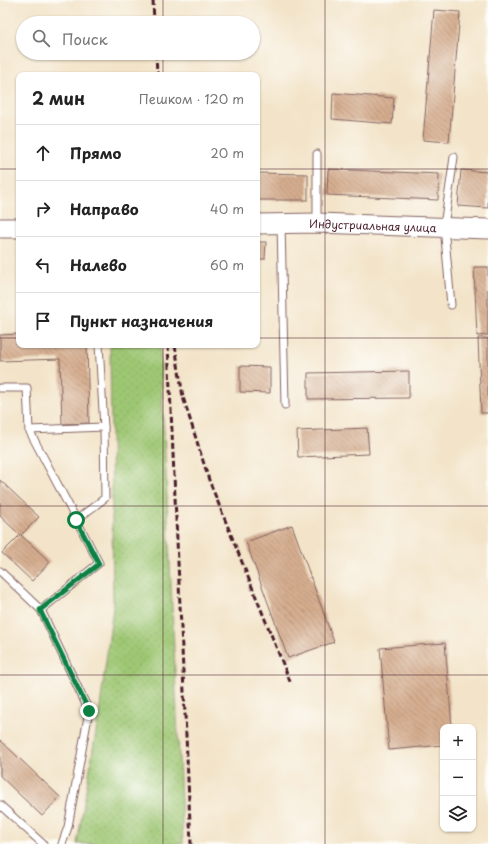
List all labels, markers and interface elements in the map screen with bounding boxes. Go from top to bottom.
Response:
search box [16,16,260,60]
icon: search [30,27,52,49]
text: Поиск [62,27,108,50]
text: 2 мин [32,85,85,111]
text: Пешком · 120 m [139,89,244,108]
text: Прямо [70,141,121,164]
icon: ahead [32,142,54,164]
text: 20 m [210,143,244,162]
text: Направо [70,197,139,220]
icon: right [32,198,54,220]
text: 40 m [210,199,244,218]
street label: Индустриальная улица [309,214,437,236]
text: Налево [70,253,127,276]
icon: left [32,254,54,276]
text: 60 m [210,255,244,274]
text: Пункт назначения [70,309,213,332]
icon: arrive [32,310,54,332]
route start [67,511,85,529]
route end [80,702,98,720]
map controls [440,724,476,832]
button: + [440,724,476,760]
button: − [440,760,476,796]
button: layers [440,796,476,832]

